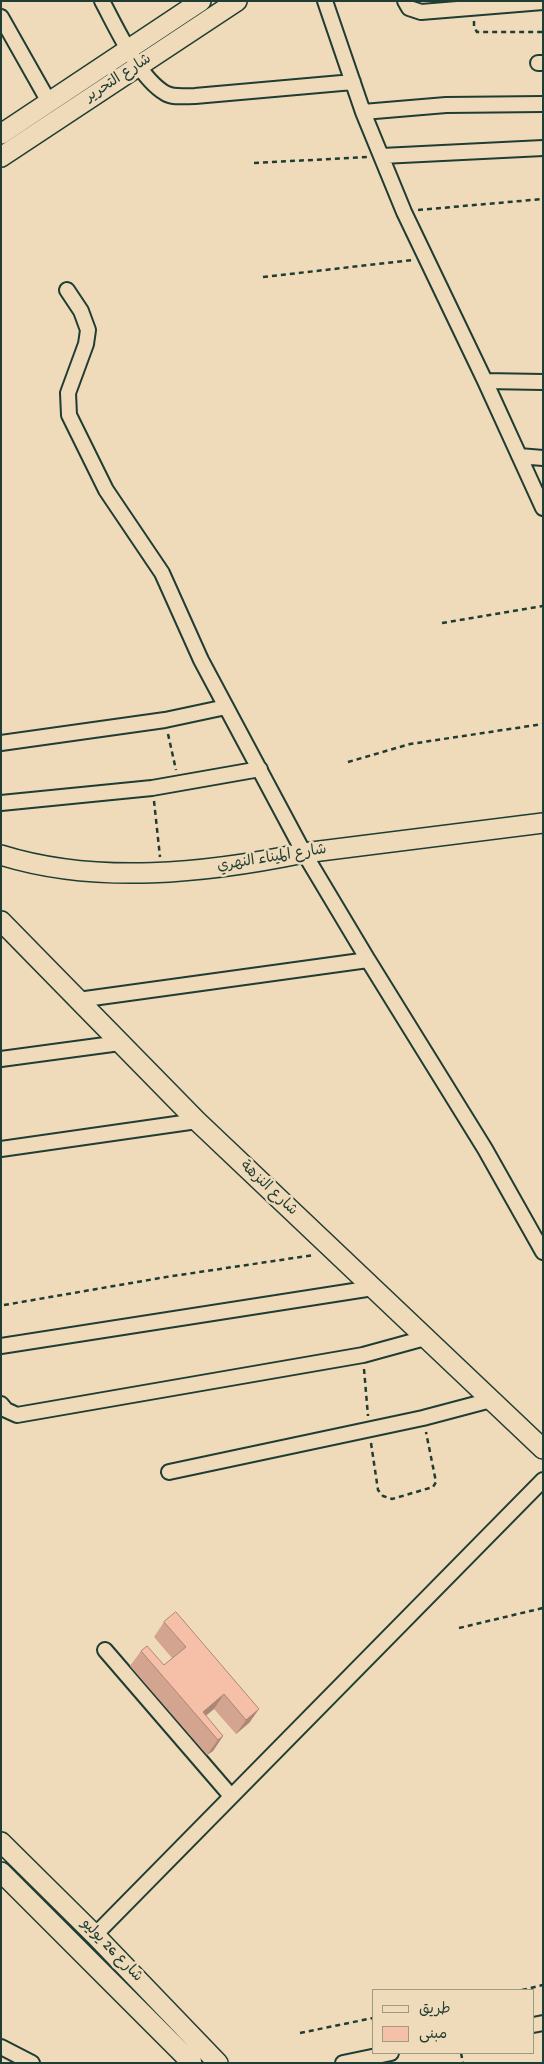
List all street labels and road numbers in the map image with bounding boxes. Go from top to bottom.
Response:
street label: شارع التحرير [83,51,155,107]
street label: شارع الميناء النهري [216,841,328,877]
street label: شارع النزهة [235,1158,301,1220]
street label: شارع 26 يوليو [76,1916,146,1986]

